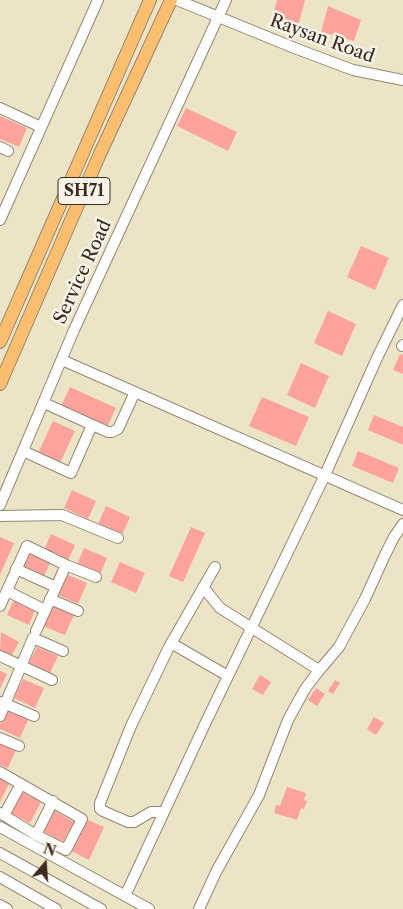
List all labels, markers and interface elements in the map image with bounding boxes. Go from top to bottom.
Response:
street label: Raysan Road [267,10,377,68]
road number: SH71 [58,178,110,205]
street label: Service Road [49,216,117,328]
north arrow [20,839,70,889]
text: N [41,839,58,860]

